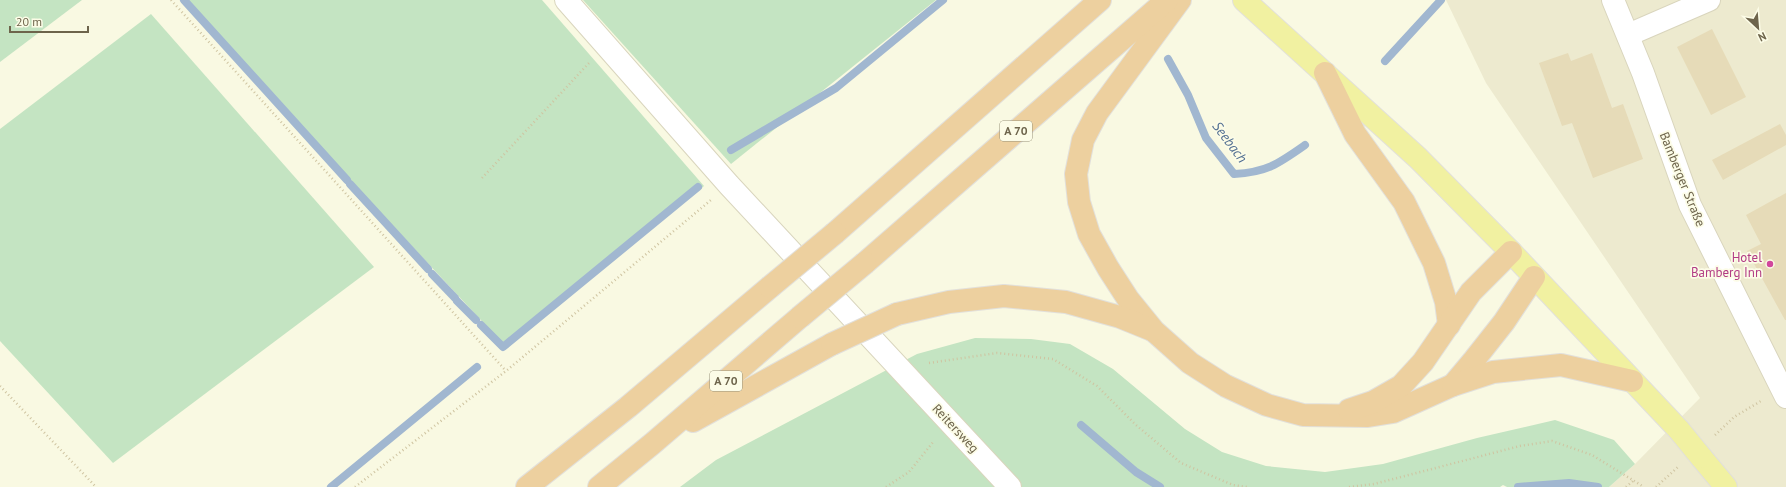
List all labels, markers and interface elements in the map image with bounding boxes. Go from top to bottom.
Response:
scale bar [10,8,88,34]
north arrow [1738,8,1778,48]
text: 20 m [16,14,42,29]
text: N [1756,29,1769,45]
water label: Seebach [1209,118,1251,166]
road number: A 70 [1000,121,1032,141]
street label: Bamberger Straße [1656,129,1709,229]
place label: Hotel Bamberg Inn [1691,249,1762,281]
marker: Hotel Bamberg Inn [1765,259,1775,269]
road number: A 70 [710,371,742,391]
street label: Reitersweg [929,400,983,456]

